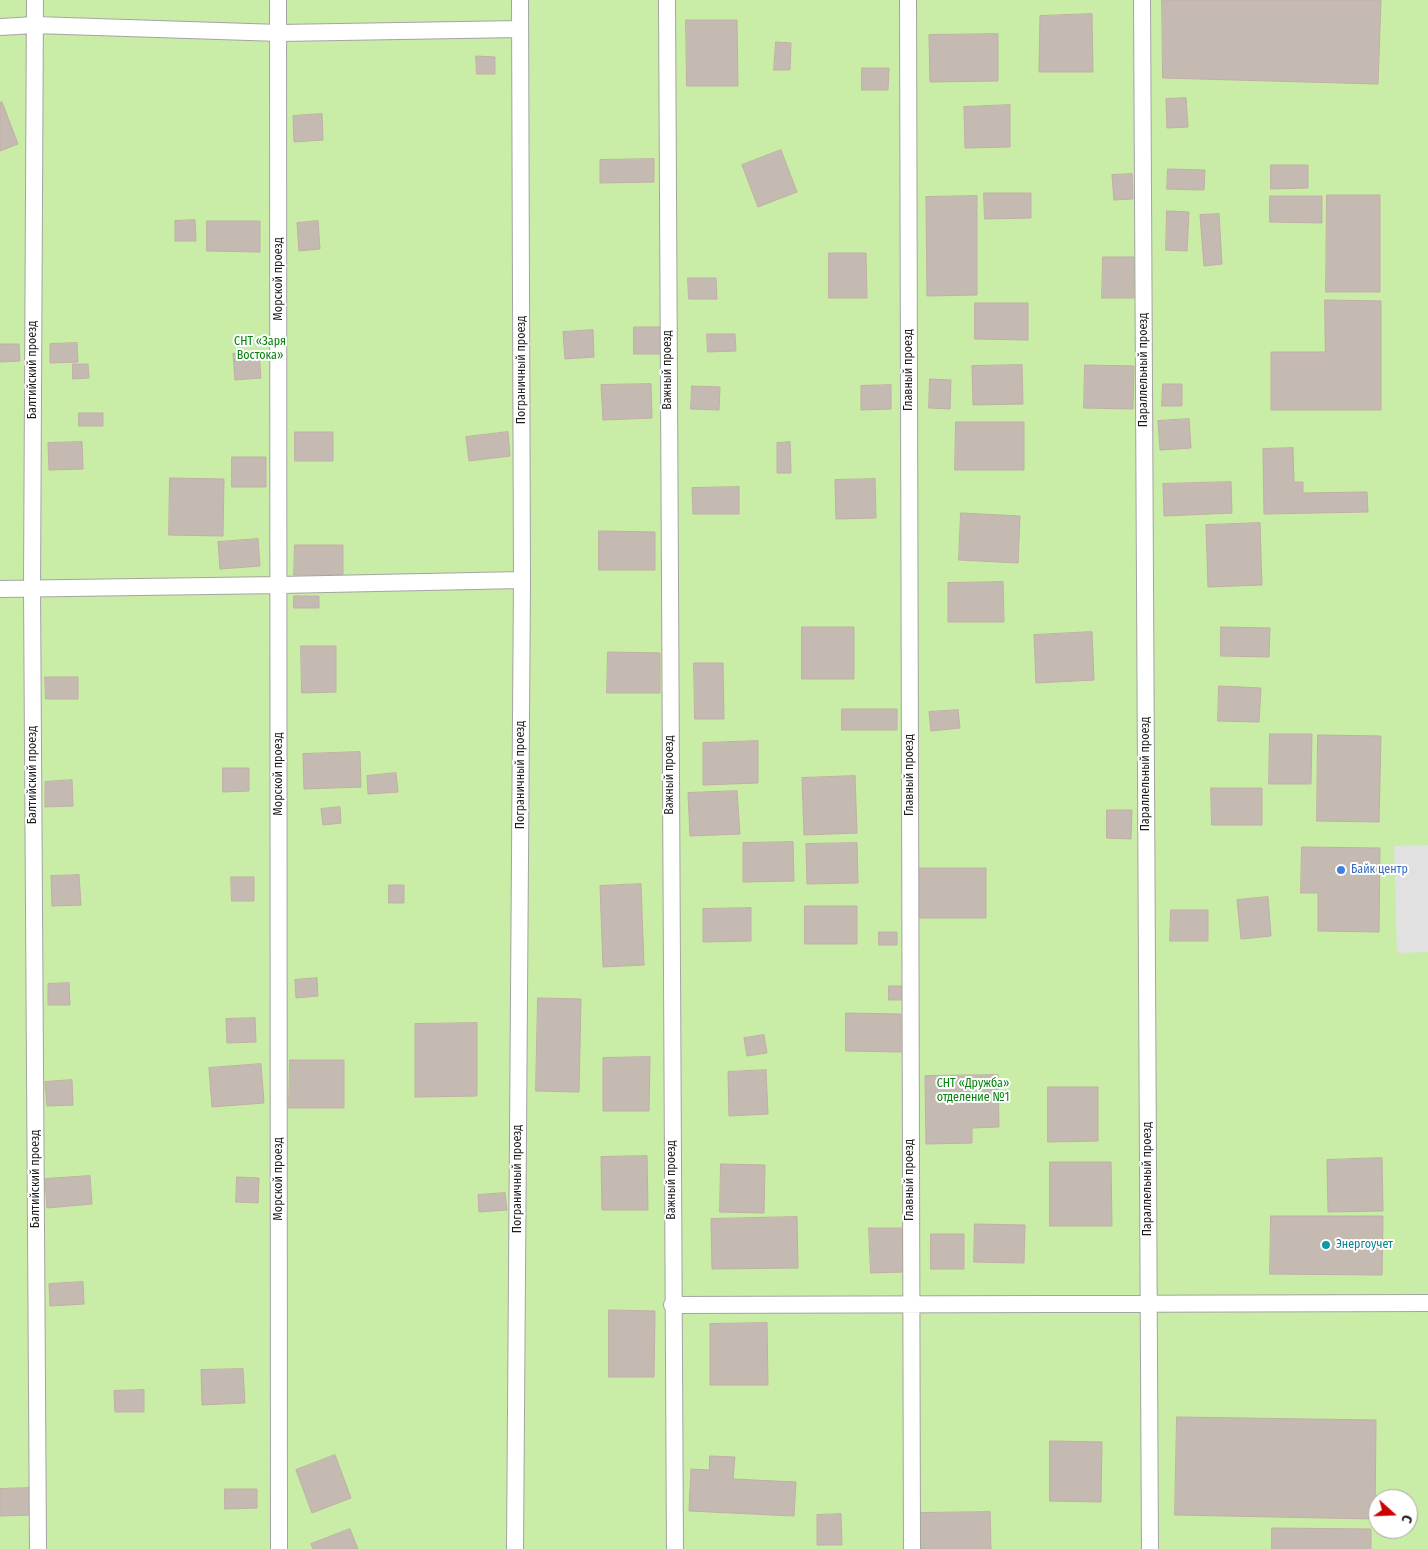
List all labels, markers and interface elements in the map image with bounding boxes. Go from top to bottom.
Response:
street label: Морской проезд [272,237,286,321]
street label: Параллельный проезд [1137,313,1151,427]
street label: Пограничный проезд [515,316,529,424]
street label: Балтийский проезд [26,321,40,419]
street label: Главный проезд [902,329,916,411]
street label: Важный проезд [661,330,675,410]
park label: СНТ «Заря Востока» [234,335,286,363]
street label: Параллельный проезд [1139,717,1153,831]
street label: Пограничный проезд [514,721,528,829]
street label: Балтийский проезд [26,726,40,824]
street label: Морской проезд [272,732,286,816]
street label: Главный проезд [903,734,917,816]
street label: Важный проезд [663,735,677,815]
place label: Байк центр [1351,863,1408,877]
marker: Байк центр [1335,864,1347,876]
park label: СНТ «Дружба» отделение №1 [937,1077,1009,1105]
street label: Параллельный проезд [1141,1122,1155,1236]
street label: Пограничный проезд [511,1125,525,1233]
street label: Балтийский проезд [29,1130,43,1228]
street label: Морской проезд [272,1137,286,1221]
street label: Главный проезд [903,1139,917,1221]
street label: Важный проезд [665,1140,679,1220]
place label: Энергоучет [1336,1238,1393,1252]
marker: Энергоучет [1320,1239,1332,1251]
north arrow [1368,1489,1418,1539]
text: С [1397,1513,1416,1525]

